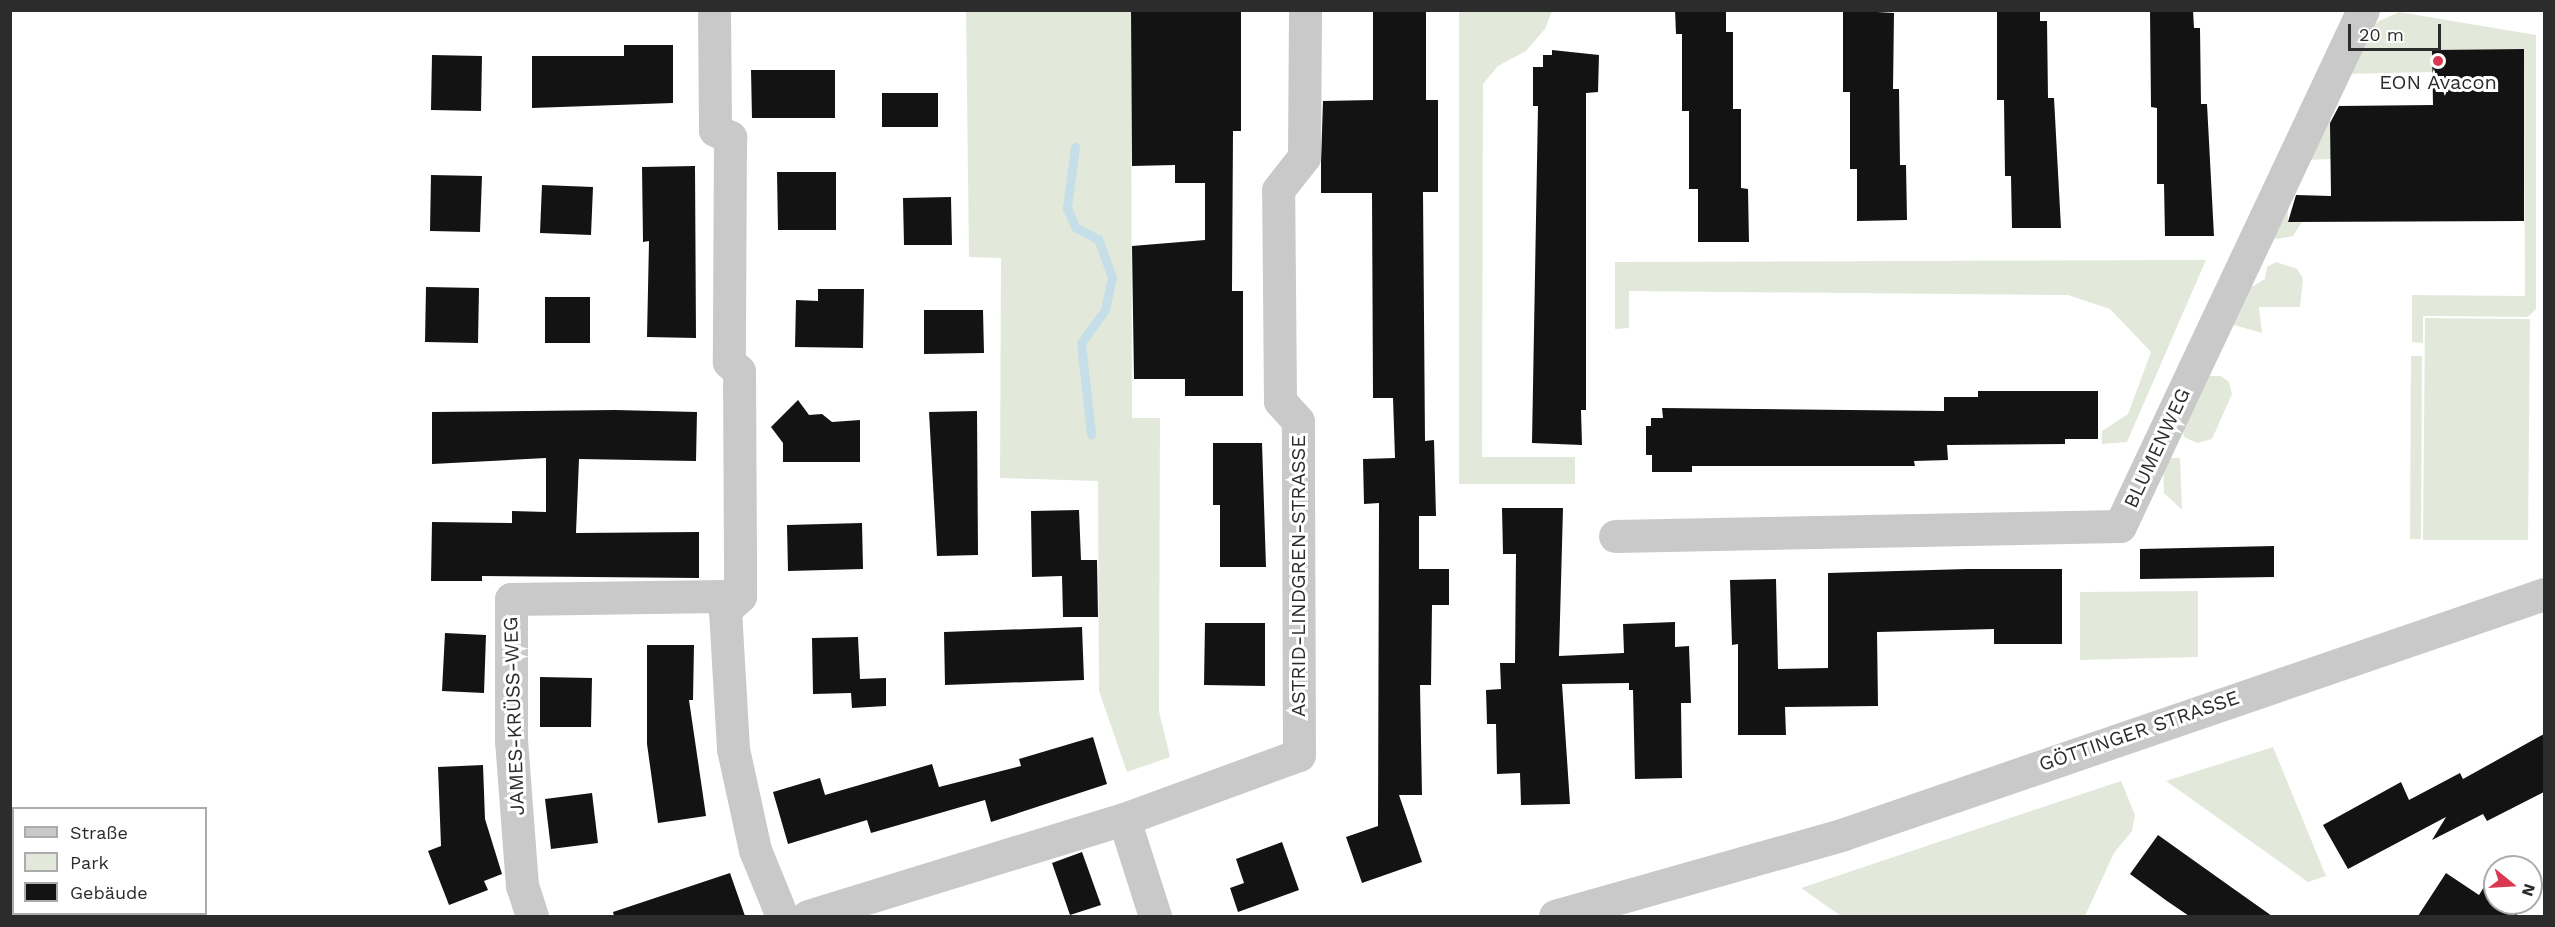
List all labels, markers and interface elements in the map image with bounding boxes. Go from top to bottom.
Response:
scale bar [2351,12,2444,50]
text: 20 m [2359,24,2404,45]
marker: EON Avacon [2431,54,2445,68]
place label: EON Avacon [2379,70,2497,94]
street label: BLUMENWEG [2119,384,2195,512]
street label: ASTRID-LINDGREN-STRASSE [1286,435,1310,717]
street label: JAMES-KRÜSS-WEG [499,616,529,816]
street label: GÖTTINGER STRASSE [2036,685,2242,777]
legend [12,807,207,915]
text: Straße [70,822,128,843]
text: Park [70,852,109,873]
north arrow [2483,855,2543,915]
text: Gebäude [70,882,148,903]
text: N [2518,882,2540,899]

